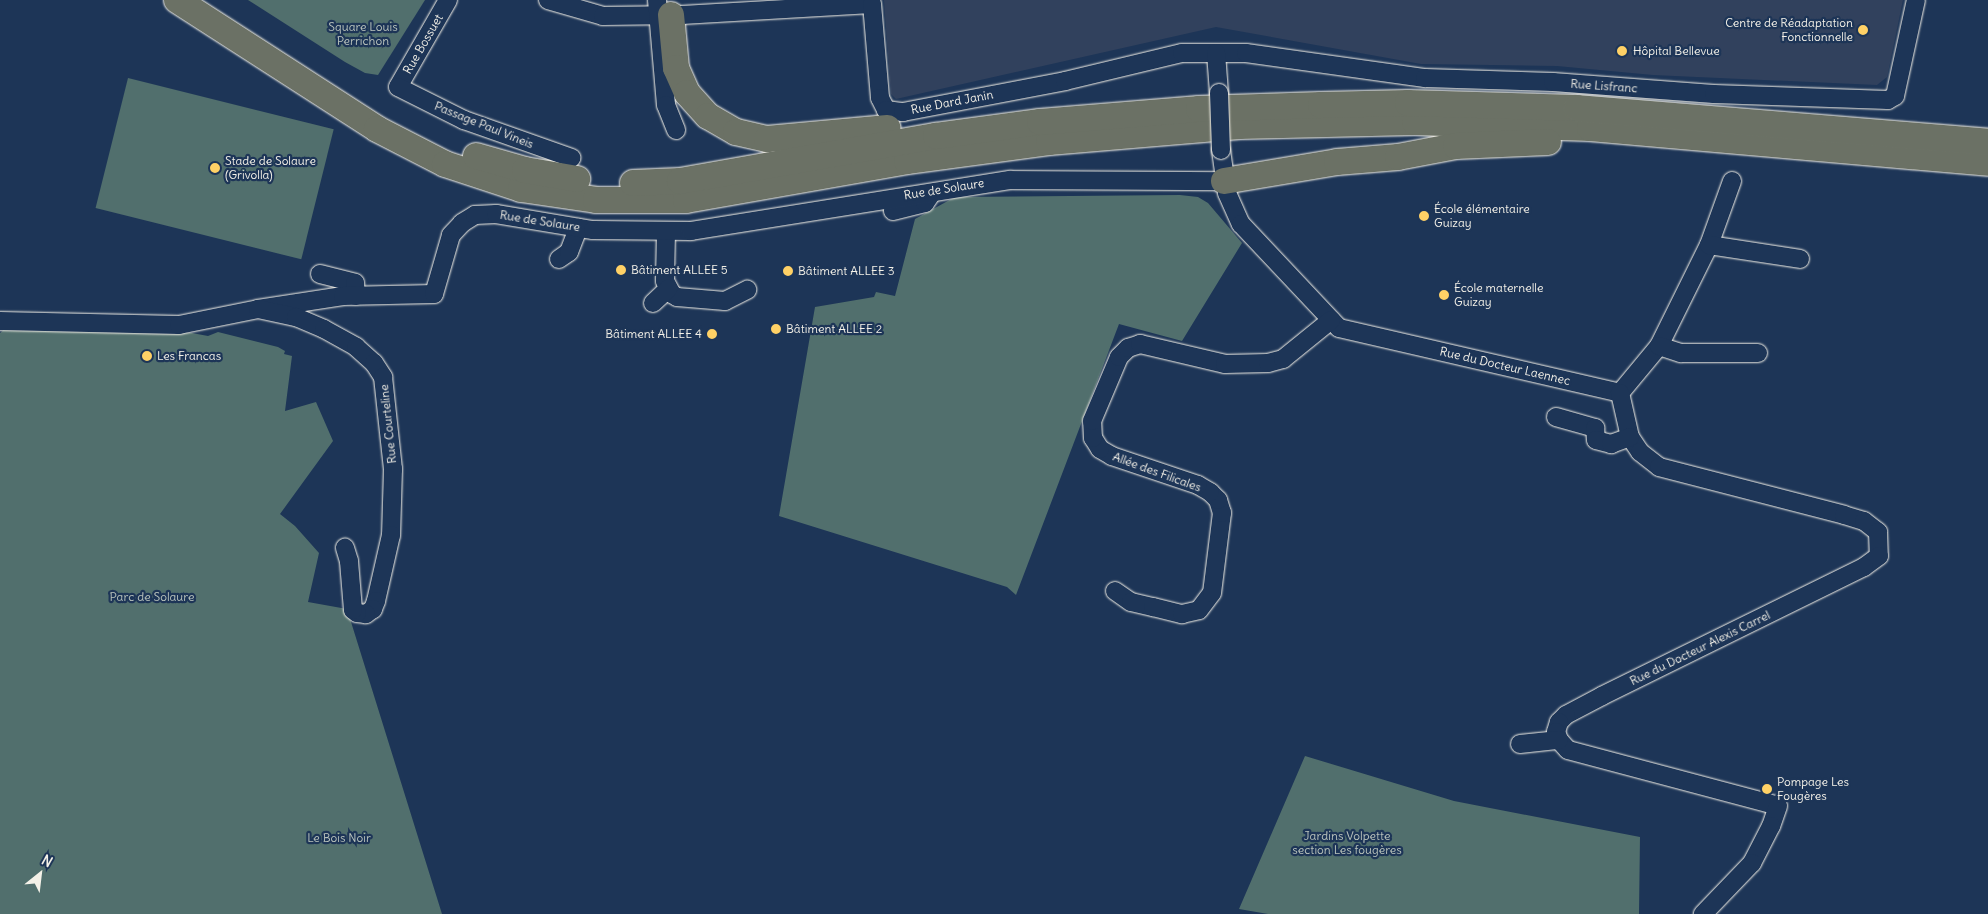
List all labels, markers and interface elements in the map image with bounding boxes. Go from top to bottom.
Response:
street label: Rue Bossuet [400,11,446,77]
place label: Centre de Réadaptation Fonctionnelle [1725,16,1853,44]
park label: Square Louis Perrichon [328,20,398,48]
marker: Centre de Réadaptation Fonctionnelle [1857,24,1869,36]
marker: Hôpital Bellevue [1615,44,1629,58]
place label: Hôpital Bellevue [1633,44,1720,58]
street label: Rue Lisfranc [1570,76,1638,96]
street label: Rue Dard Janin [910,87,994,117]
street label: Passage Paul Vineis [432,99,536,151]
place label: Stade de Solaure (Grivolla) [225,154,316,182]
marker: Stade de Solaure (Grivolla) [209,162,221,174]
street label: Rue de Solaure [903,176,985,202]
place label: École élémentaire Guizay [1434,202,1530,230]
street label: Rue de Solaure [499,208,581,234]
marker: École élémentaire Guizay [1418,210,1430,222]
place label: Bâtiment ALLEE 5 [631,263,728,277]
marker: Bâtiment ALLEE 5 [615,264,627,276]
place label: Bâtiment ALLEE 3 [798,264,895,278]
marker: Bâtiment ALLEE 3 [782,265,794,277]
place label: École maternelle Guizay [1454,281,1544,309]
marker: École maternelle Guizay [1438,289,1450,301]
place label: Bâtiment ALLEE 2 [786,322,882,336]
marker: Bâtiment ALLEE 2 [770,323,782,335]
place label: Bâtiment ALLEE 4 [605,327,702,341]
marker: Bâtiment ALLEE 4 [706,328,718,340]
street label: Rue du Docteur Laennec [1438,344,1572,388]
place label: Les Francas [157,349,221,363]
marker: Les Francas [141,350,153,362]
street label: Rue Courteline [377,384,399,464]
street label: Allée des Filicales [1111,449,1203,495]
park label: Parc de Solaure [110,590,194,604]
street label: Rue du Docteur Alexis Carrel [1628,608,1772,688]
place label: Pompage Les Fougères [1777,775,1849,803]
marker: Pompage Les Fougères [1761,783,1773,795]
park label: Jardins Volpette section Les fougères [1292,829,1402,857]
park label: Le Bois Noir [307,831,371,845]
north arrow [15,849,65,899]
text: N [39,851,56,871]

